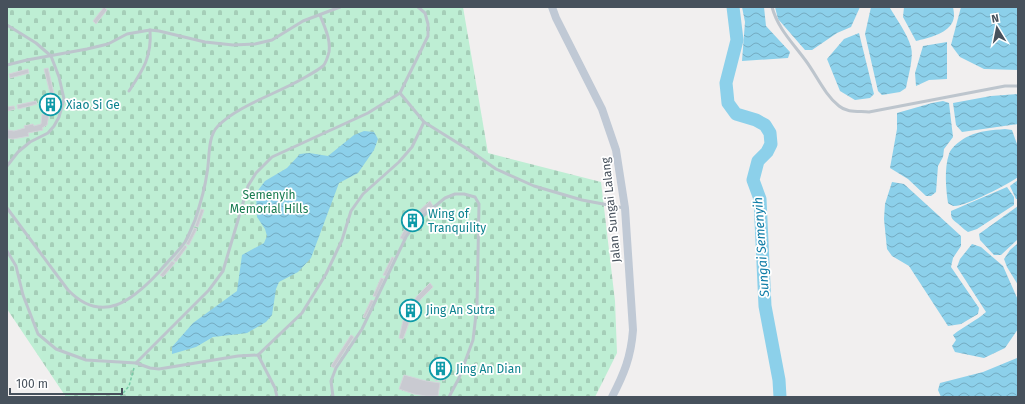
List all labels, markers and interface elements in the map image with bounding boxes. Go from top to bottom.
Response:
north arrow [977,8,1017,48]
text: N [991,12,1000,26]
building icon: Xiao Si Ge [38,92,64,118]
place label: Xiao Si Ge [66,98,120,112]
street label: Jalan Sungai Lalang [598,156,623,263]
park label: Semenyih Memorial Hills [230,188,309,216]
water label: Sungai Semenyih [750,196,772,299]
place label: Wing of Tranquility [428,207,486,235]
building icon: Wing of Tranquility [399,208,425,234]
building icon: Jing An Sutra [398,297,424,323]
place label: Jing An Sutra [426,303,495,317]
building icon: Jing An Dian [427,356,453,382]
place label: Jing An Dian [456,362,521,376]
scale bar [10,370,122,396]
text: 100 m [16,377,48,391]

